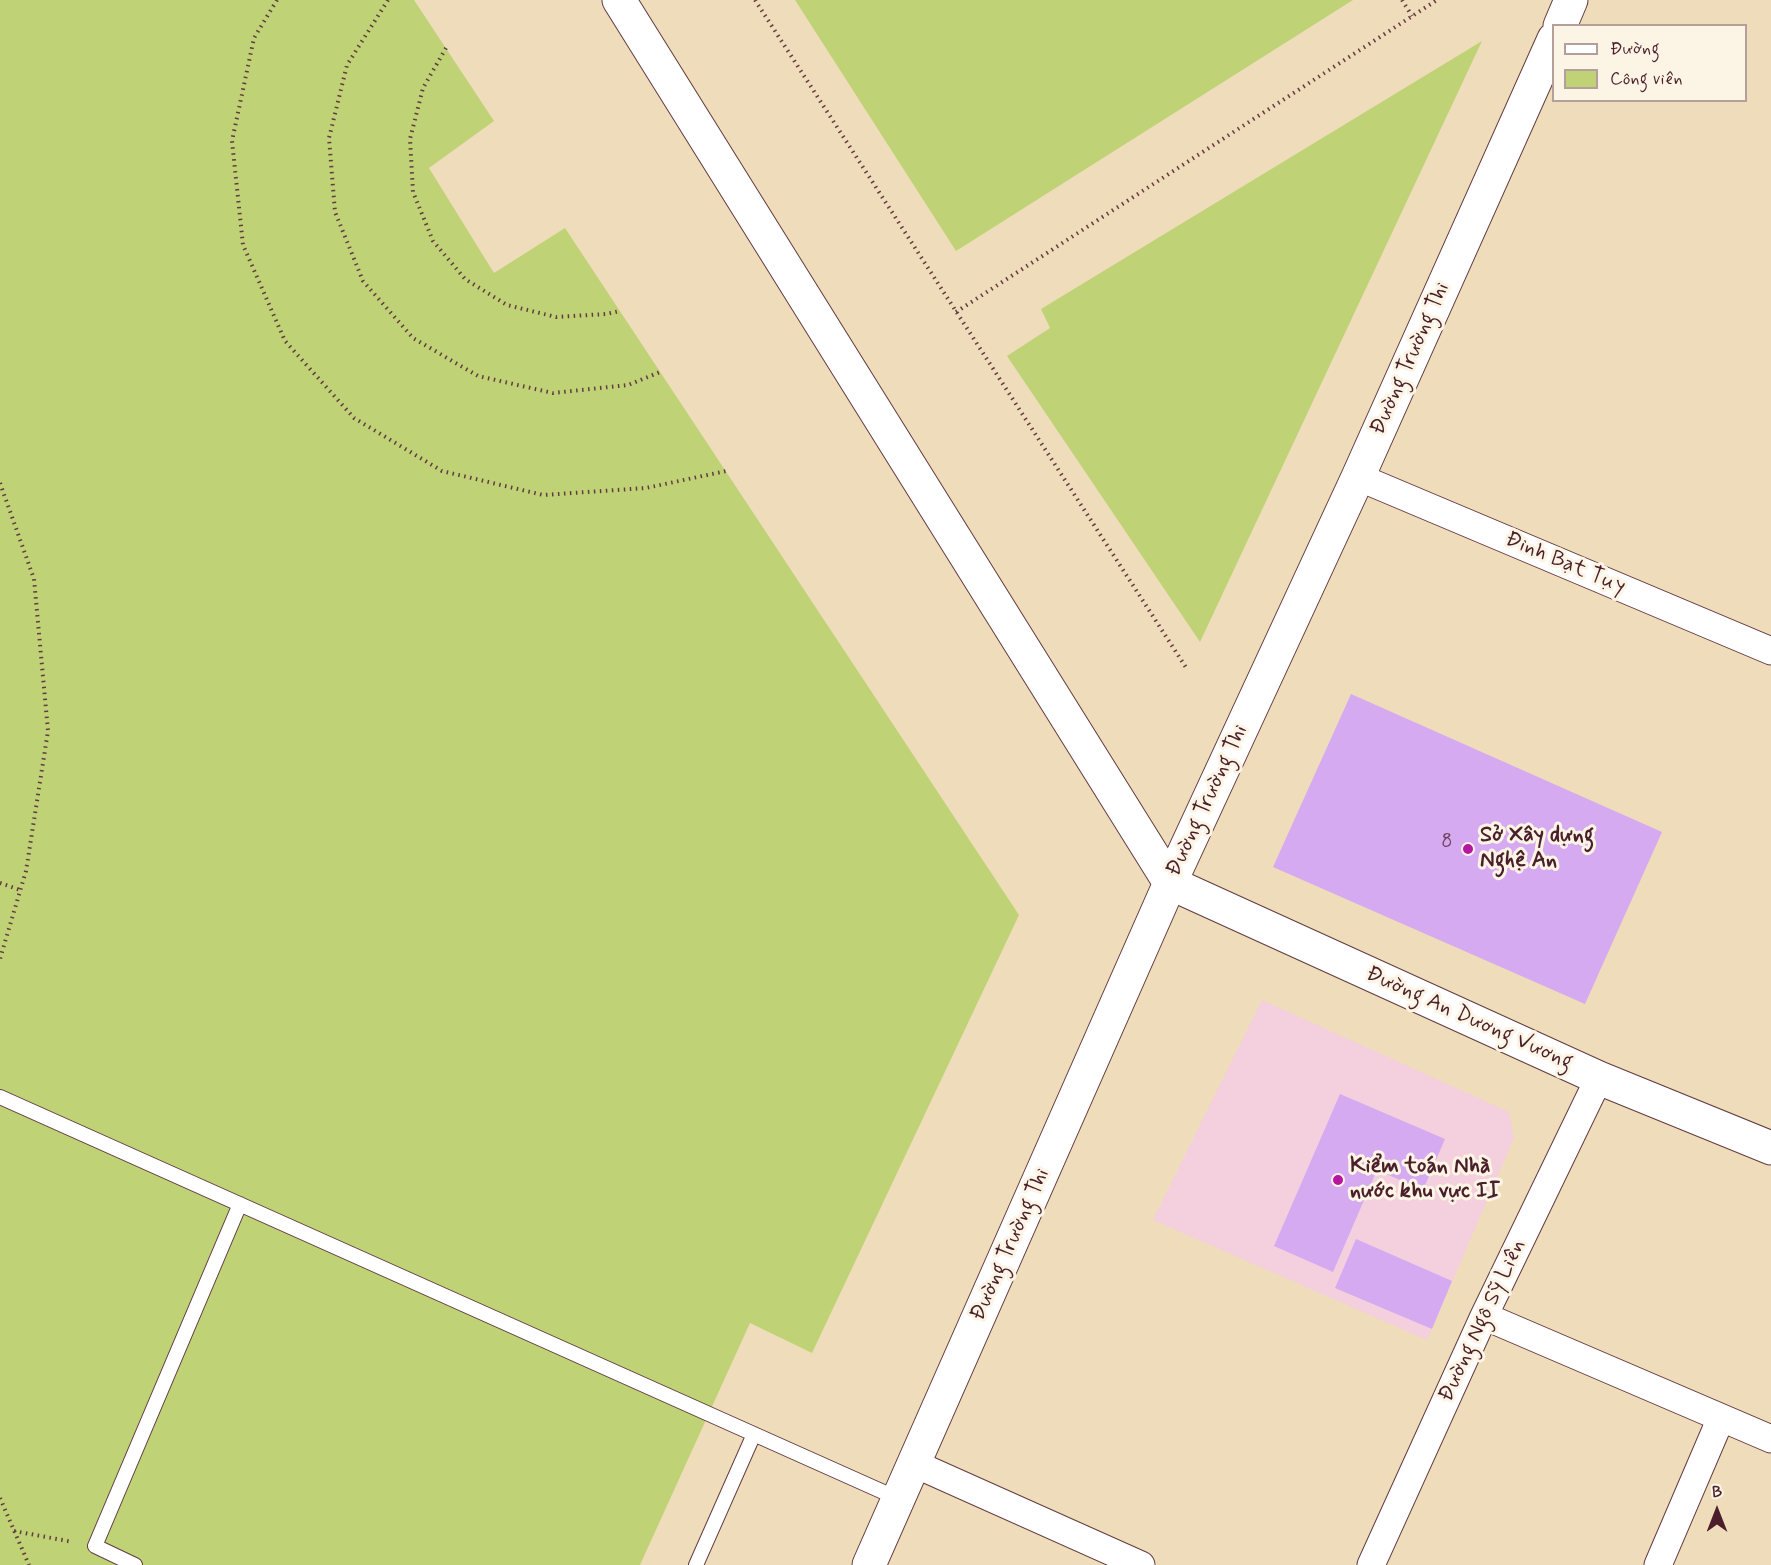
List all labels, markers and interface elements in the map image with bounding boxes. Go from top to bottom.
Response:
legend [1552,24,1747,102]
text: Đường [1610,37,1660,61]
text: Công viên [1610,67,1683,91]
street label: Đường Trường Thi [1366,279,1456,439]
street label: Đinh Bạt Tụy [1501,527,1629,601]
street label: Đường Trường Thi [1161,721,1255,881]
place label: Sở Xây dựng Nghệ An [1480,823,1594,874]
house number: 8 [1441,831,1453,855]
marker: Sở Xây dựng Nghệ An [1461,842,1475,856]
street label: Đường An Dương Vương [1361,961,1577,1077]
place label: Kiểm toán Nhà nước khu vực II [1350,1154,1500,1206]
street label: Đường Trường Thi [966,1165,1056,1325]
marker: Kiểm toán Nhà nước khu vực II [1331,1173,1345,1187]
street label: Đường Ngô Sỹ Liên [1434,1236,1532,1406]
north arrow [1687,1481,1747,1541]
text: B [1712,1482,1722,1503]

